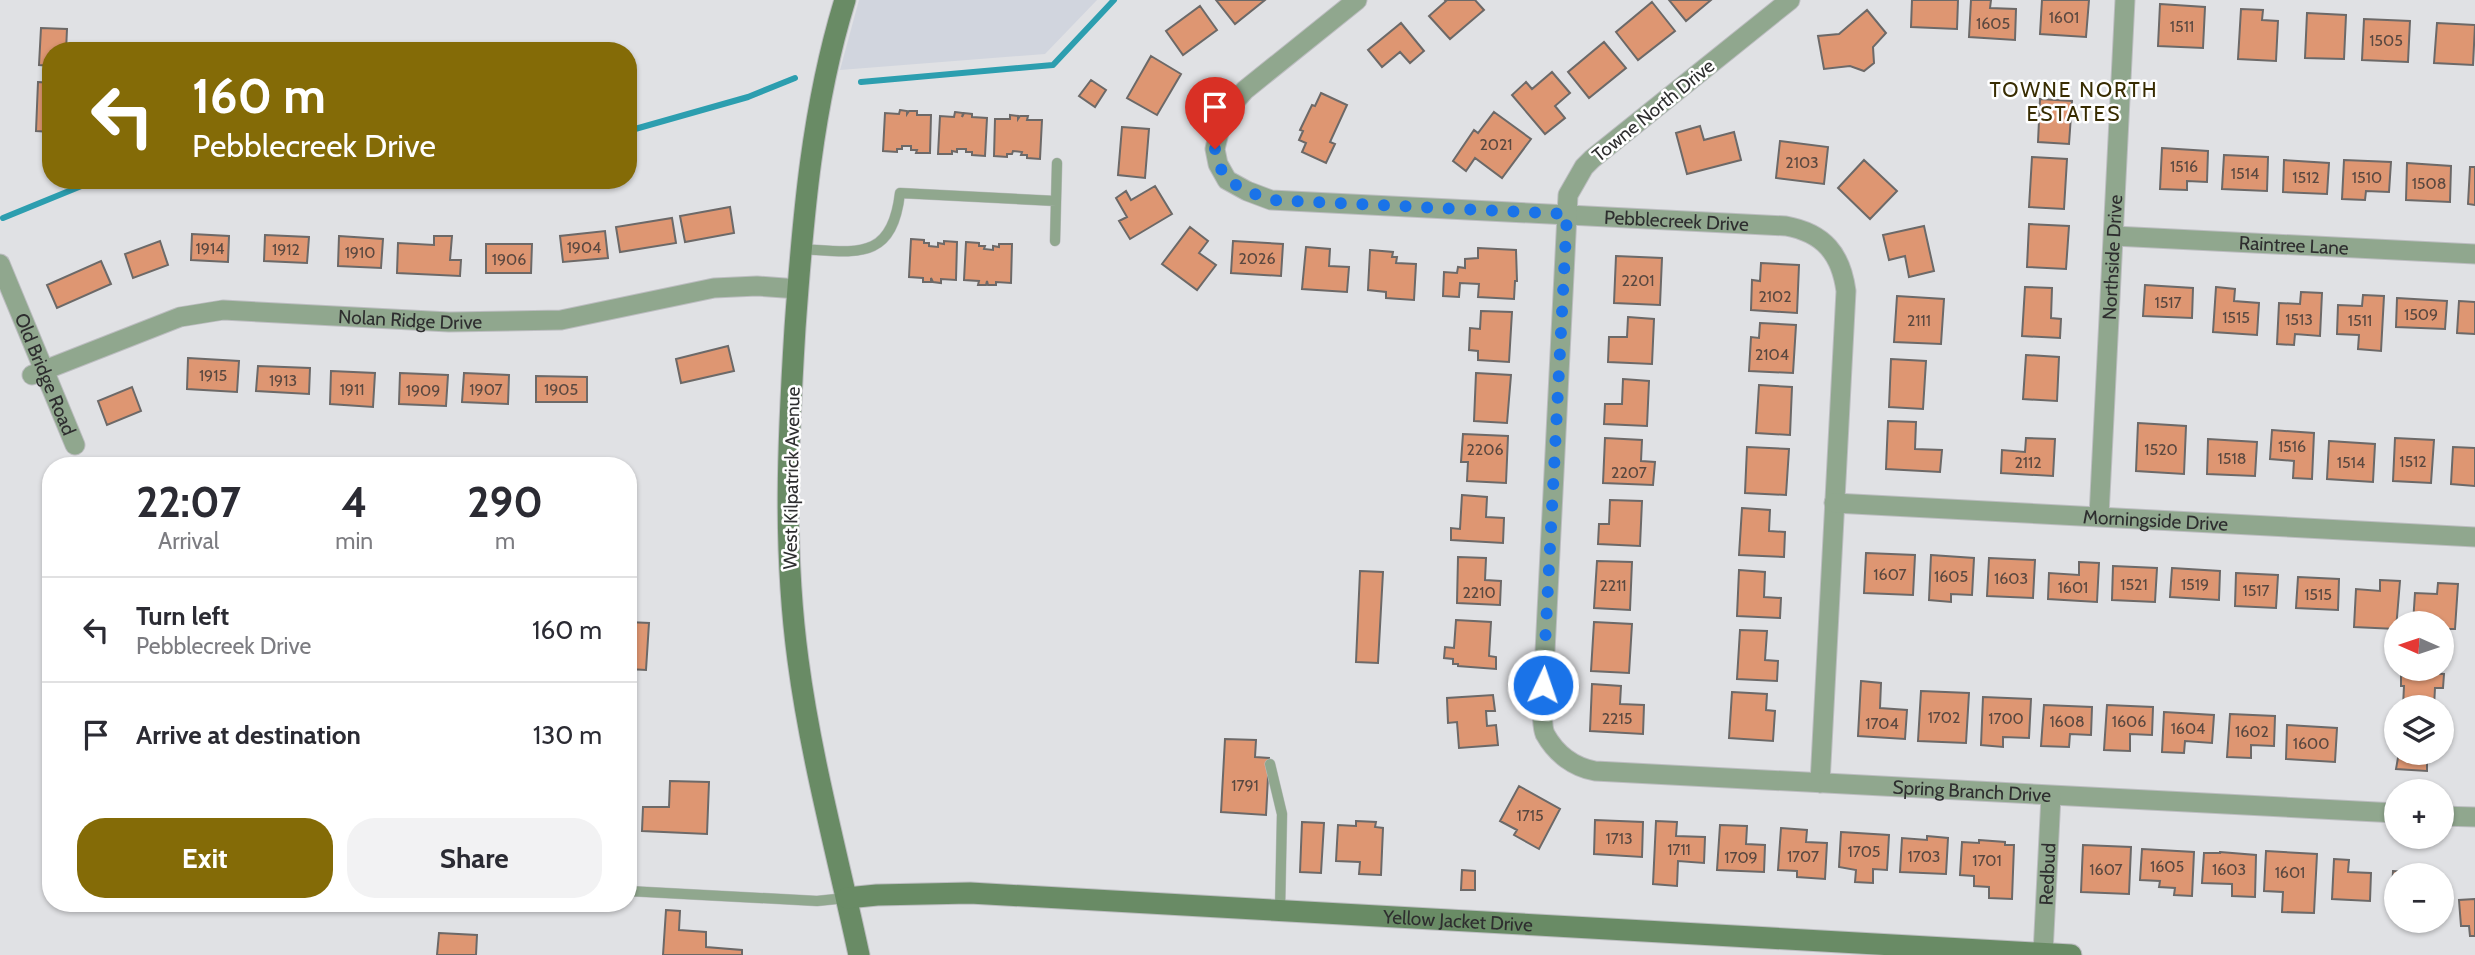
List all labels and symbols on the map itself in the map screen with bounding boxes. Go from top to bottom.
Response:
house number: 1601 [2049,8,2079,27]
house number: 1605 [1976,14,2010,33]
house number: 1511 [2170,17,2194,36]
house number: 1505 [2369,31,2403,50]
street label: Towne North Drive [1588,54,1719,167]
pin [1185,77,1245,149]
district label: TOWNE NORTH ESTATES [1989,77,2159,126]
house number: 2021 [1479,135,1513,154]
house number: 2103 [1785,153,1819,172]
house number: 1516 [2170,157,2198,176]
house number: 1514 [2231,164,2259,183]
house number: 1512 [2292,168,2320,187]
house number: 1510 [2352,168,2382,187]
house number: 1508 [2412,174,2446,193]
street label: Northside Drive [2098,194,2127,321]
street label: Pebblecreek Drive [1603,206,1750,236]
street label: Raintree Lane [2238,231,2349,260]
house number: 1904 [567,238,601,257]
house number: 1914 [196,239,224,258]
house number: 1912 [272,240,300,259]
house number: 1910 [345,243,375,262]
house number: 2026 [1238,249,1276,268]
house number: 1906 [492,250,526,269]
house number: 2201 [1621,271,1655,290]
house number: 2102 [1758,287,1792,306]
house number: 1517 [2154,293,2182,312]
street label: Nolan Ridge Drive [338,305,483,334]
house number: 1509 [2404,305,2438,324]
house number: 1515 [2222,308,2250,327]
street label: Old Bridge Road [10,310,81,439]
house number: 1513 [2285,310,2313,329]
house number: 2111 [1907,311,1931,330]
house number: 1511 [2348,311,2372,330]
house number: 2104 [1755,345,1789,364]
house number: 1915 [199,366,227,385]
house number: 1913 [269,371,297,390]
house number: 1911 [340,380,364,399]
house number: 1907 [469,380,503,399]
house number: 1905 [544,380,578,399]
house number: 1909 [406,381,440,400]
street label: West Kilpatrick Avenue [778,386,805,570]
house number: 1516 [2278,437,2306,456]
house number: 2206 [1466,440,1504,459]
house number: 1520 [2144,440,2178,459]
house number: 1518 [2218,449,2246,468]
house number: 1512 [2399,452,2427,471]
house number: 2112 [2014,453,2042,472]
house number: 1514 [2337,453,2365,472]
house number: 2207 [1611,463,1647,482]
street label: Morningside Drive [2082,505,2229,536]
house number: 1607 [1873,565,1907,584]
house number: 1605 [1934,567,1968,586]
house number: 1603 [1994,569,2028,588]
house number: 1521 [2120,575,2148,594]
house number: 1519 [2181,575,2209,594]
house number: 2211 [1599,576,1627,595]
house number: 1601 [2058,578,2088,597]
house number: 1517 [2242,581,2270,600]
house number: 2210 [1462,583,1496,602]
house number: 1515 [2304,585,2332,604]
north arrow [2384,611,2454,681]
position arrow [1506,648,1580,722]
house number: 1702 [1928,708,1960,727]
house number: 2215 [1602,709,1632,728]
house number: 1700 [1988,709,2024,728]
house number: 1608 [2049,712,2085,731]
house number: 1606 [2112,712,2146,731]
house number: 1704 [1865,714,1899,733]
house number: 1604 [2171,719,2205,738]
house number: 1602 [2235,722,2269,741]
house number: 1600 [2293,734,2329,753]
house number: 1791 [1231,776,1259,795]
street label: Spring Branch Drive [1892,776,2052,807]
house number: 1715 [1516,806,1544,825]
house number: 1713 [1605,829,1633,848]
house number: 1711 [1667,840,1691,859]
house number: 1705 [1848,842,1880,861]
street label: Redbud [2034,842,2061,906]
house number: 1707 [1787,847,1819,866]
house number: 1703 [1908,847,1940,866]
house number: 1709 [1724,848,1758,867]
house number: 1701 [1972,851,2002,870]
house number: 1605 [2150,857,2184,876]
house number: 1607 [2089,860,2123,879]
house number: 1603 [2212,860,2246,879]
house number: 1601 [2275,863,2305,882]
street label: Yellow Jacket Drive [1382,905,1534,937]

